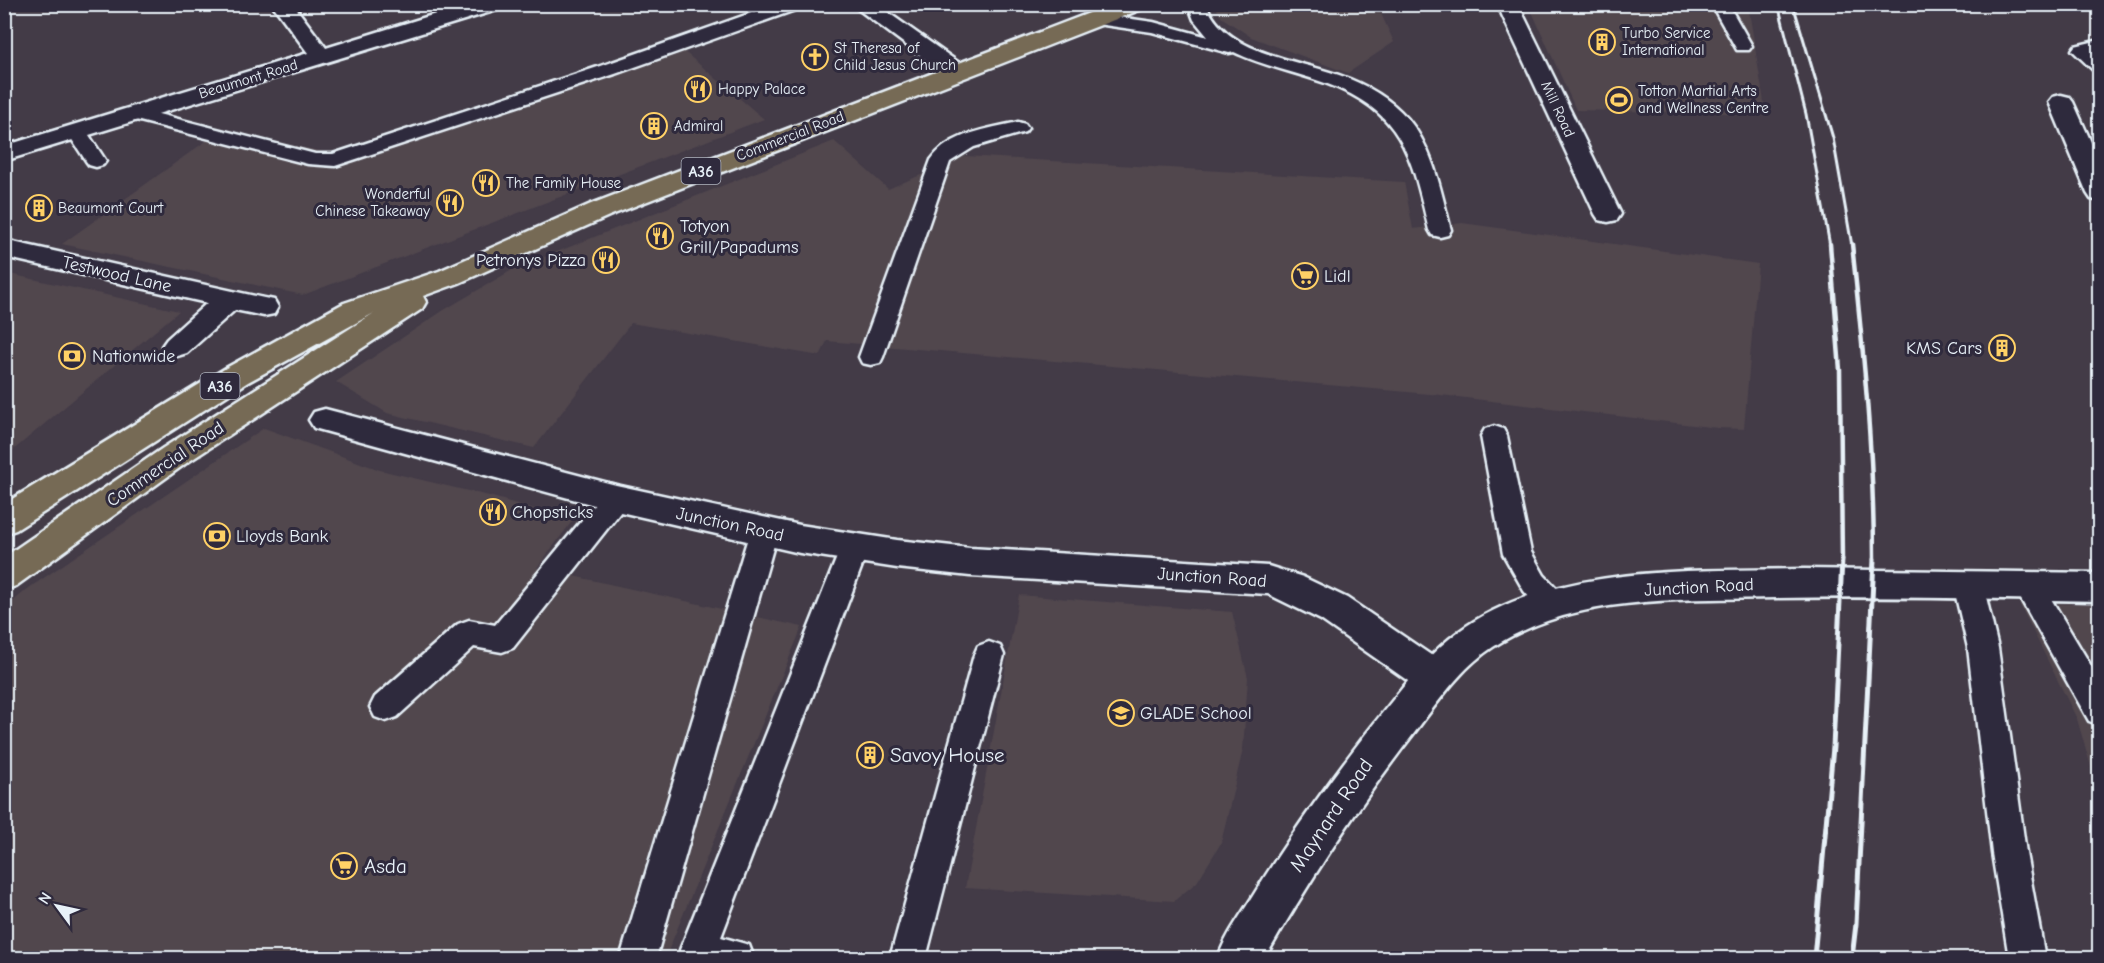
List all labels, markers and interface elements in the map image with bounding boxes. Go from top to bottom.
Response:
place label: Turbo Service International [1622,24,1711,59]
building icon: Turbo Service International [1587,27,1617,57]
place label: St Theresa of Child Jesus Church [834,39,956,74]
church icon: St Theresa of Child Jesus Church [800,42,830,72]
street label: Beaumont Road [196,55,300,103]
restaurant icon: Happy Palace [683,74,713,104]
street label: Mill Road [1537,78,1579,140]
place label: Happy Palace [718,80,806,98]
place label: Totton Martial Arts and Wellness Centre [1638,82,1769,117]
sports icon: Totton Martial Arts and Wellness Centre [1604,85,1634,115]
street label: Commercial Road [734,107,846,165]
building icon: Admiral [639,111,669,141]
place label: Admiral [674,117,723,135]
road number: A36 [682,158,720,184]
restaurant icon: The Family House [471,168,501,198]
place label: The Family House [506,174,621,192]
place label: Wonderful Chinese Takeaway [315,185,430,220]
restaurant icon: Wonderful Chinese Takeaway [435,188,465,218]
building icon: Beaumont Court [24,193,54,223]
place label: Beaumont Court [58,199,164,217]
place label: Totyon Grill/Papadums [680,216,798,258]
restaurant icon: Totyon Grill/Papadums [645,221,675,251]
restaurant icon: Petronys Pizza [591,245,621,275]
place label: Petronys Pizza [476,250,586,271]
street label: Testwood Lane [60,252,174,297]
supermarket icon: Lidl [1290,261,1320,291]
place label: Lidl [1324,266,1351,287]
building icon: KMS Cars [1987,333,2017,363]
place label: KMS Cars [1906,338,1982,359]
bank icon: Nationwide [57,341,87,371]
place label: Nationwide [92,346,175,367]
road number: A36 [200,373,240,399]
street label: Commercial Road [103,417,228,511]
restaurant icon: Chopsticks [478,497,508,527]
place label: Chopsticks [512,502,593,523]
street label: Junction Road [674,503,786,546]
bank icon: Lloyds Bank [202,521,232,551]
place label: Lloyds Bank [236,526,329,547]
street label: Junction Road [1157,563,1267,592]
street label: Junction Road [1644,574,1754,601]
school or university icon: GLADE School [1106,698,1136,728]
place label: GLADE School [1140,703,1252,724]
building icon: Savoy House [855,740,885,770]
place label: Savoy House [890,743,1004,767]
street label: Maynard Road [1284,754,1378,876]
supermarket icon: Asda [329,851,359,881]
place label: Asda [364,854,407,878]
north arrow [27,876,87,936]
text: N [35,889,56,908]

